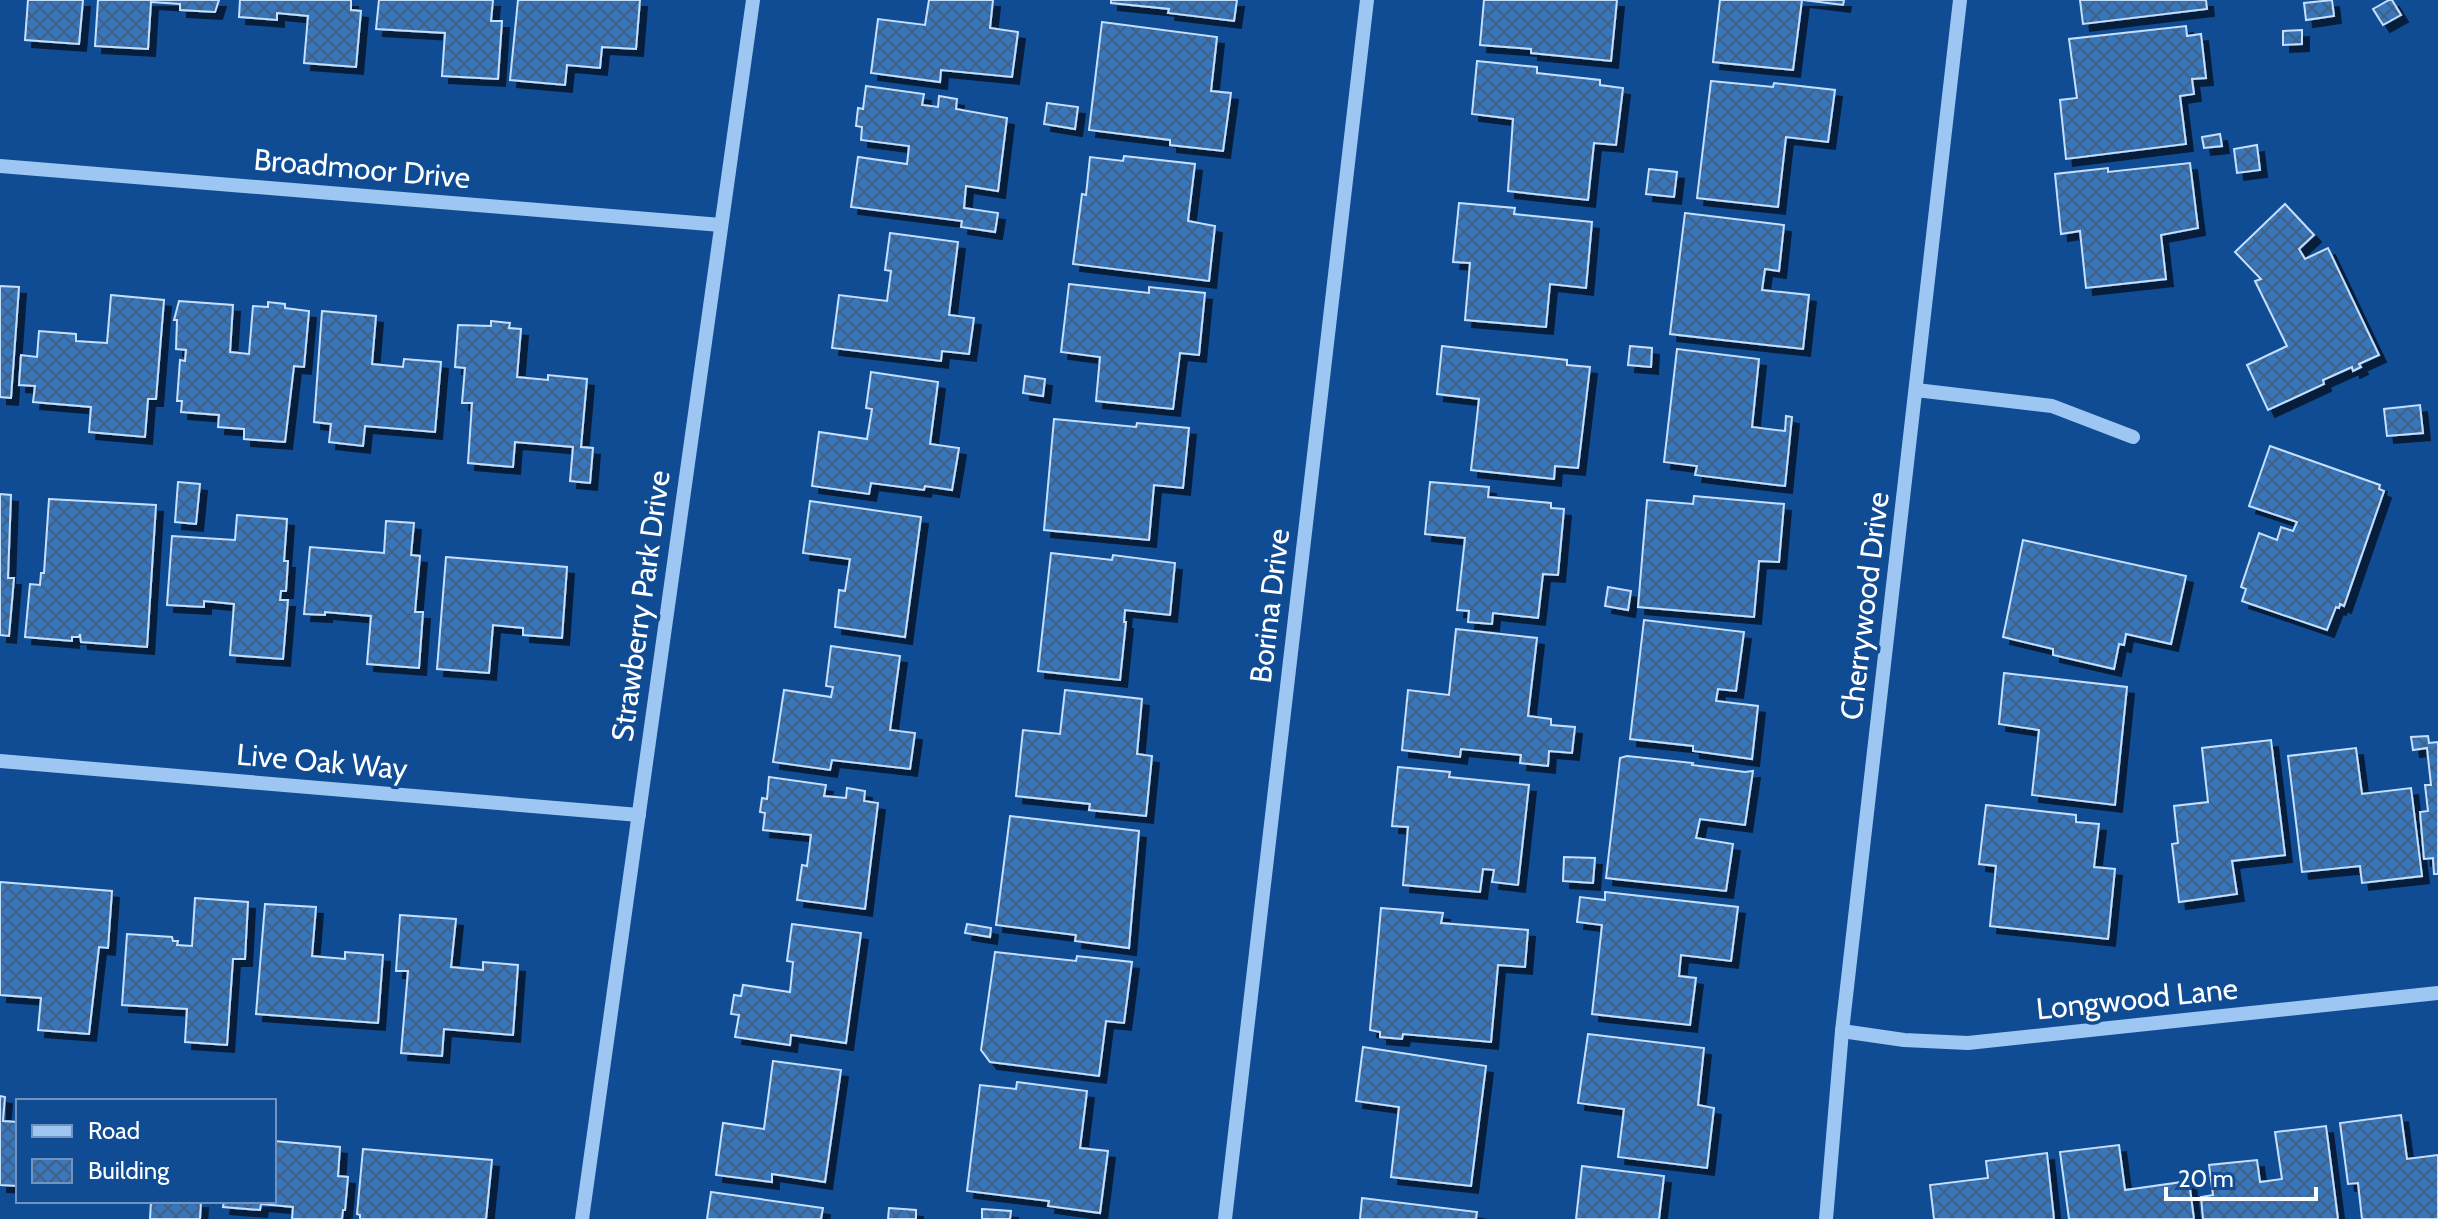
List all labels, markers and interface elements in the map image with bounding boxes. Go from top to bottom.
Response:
street label: Broadmoor Drive [252,141,472,196]
street label: Strawberry Park Drive [603,468,678,744]
street label: Cherrywood Drive [1832,490,1897,722]
street label: Borina Drive [1242,527,1297,685]
street label: Live Oak Way [235,736,409,787]
street label: Longwood Lane [2034,970,2240,1027]
legend [16,1099,276,1203]
text: Road [88,1116,140,1145]
scale bar [2166,1151,2316,1201]
text: Building [88,1156,170,1185]
text: 20 m [2178,1164,2234,1193]

